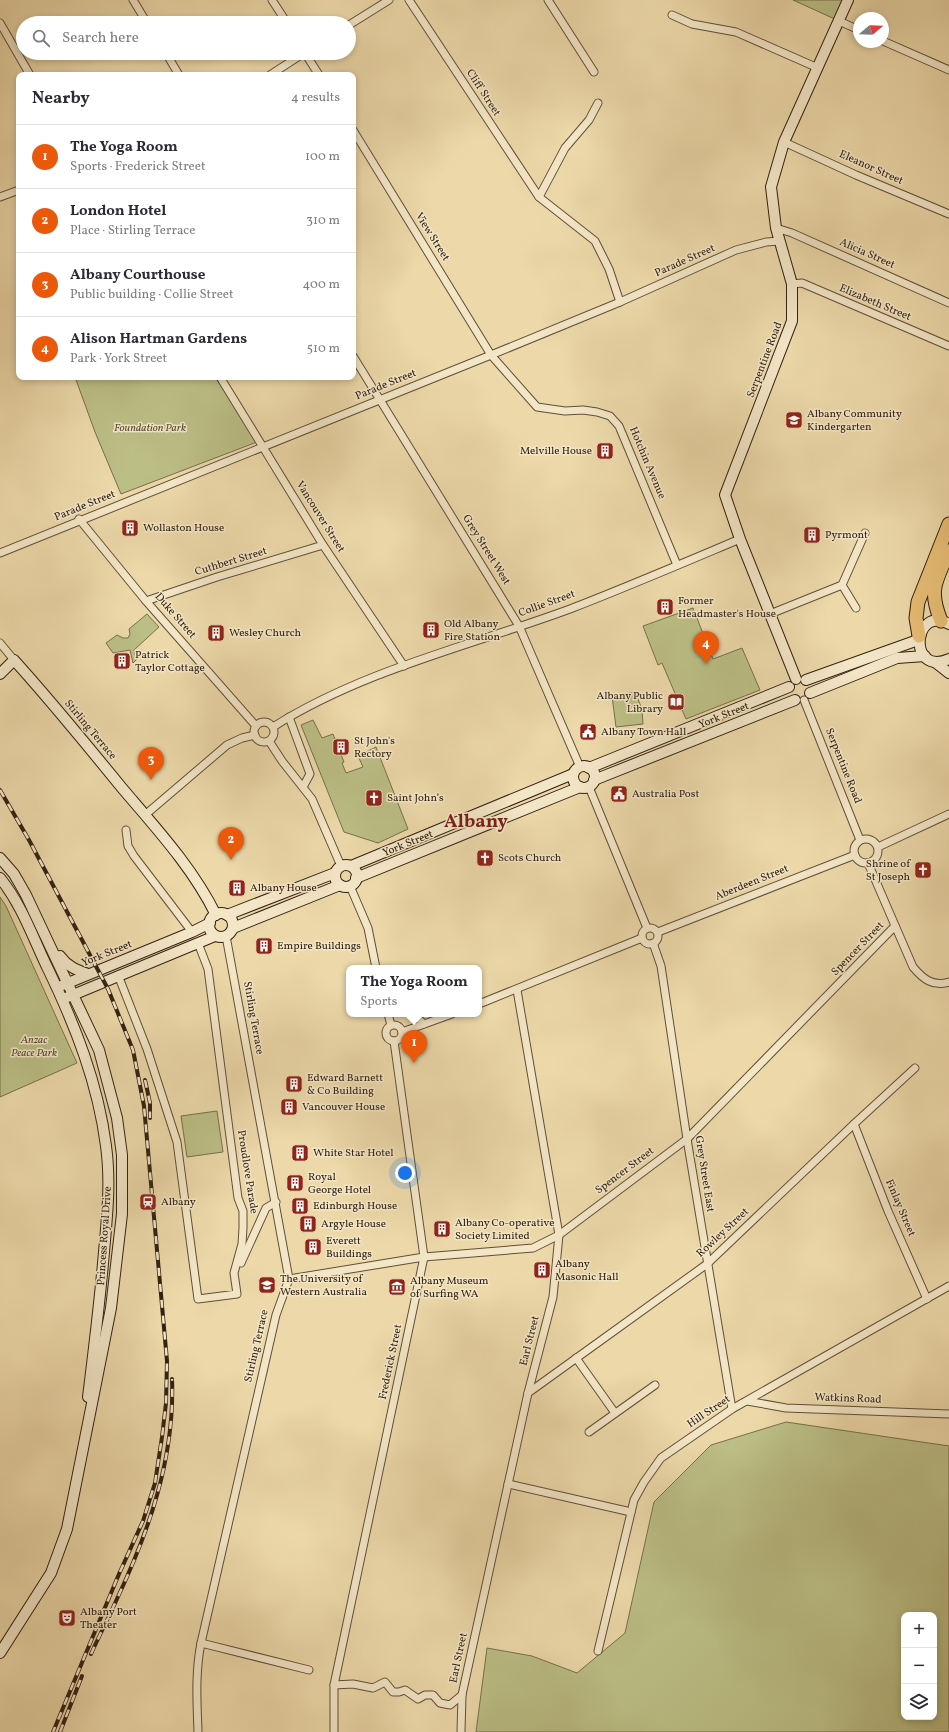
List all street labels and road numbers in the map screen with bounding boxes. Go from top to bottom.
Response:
street label: Cliff Street [462,67,504,120]
street label: Eleanor Street [837,147,906,189]
street label: View Street [411,210,453,264]
street label: Alicia Street [837,235,897,273]
street label: Parade Street [653,241,718,281]
street label: Elizabeth Street [837,281,913,325]
street label: Serpentine Road [744,320,786,400]
street label: Parade Street [353,366,419,404]
street label: Hotchin Avenue [625,425,669,501]
street label: Vancouver Street [292,478,348,556]
street label: Parade Street [52,487,118,525]
street label: Grey Street West [458,512,514,588]
street label: Cuthbert Street [193,544,269,580]
street label: Collie Street [517,587,577,621]
street label: Duke Street [151,590,199,642]
street label: Stirling Terrace [60,697,120,763]
street label: York Street [696,699,752,733]
street label: Serpentine Road [821,726,865,806]
street label: York Street [380,827,436,861]
street label: Aberdeen Street [713,861,791,905]
street label: Spencer Street [828,919,888,979]
street label: York Street [79,937,135,971]
street label: Stirling Terrace [239,980,267,1056]
street label: Proudlove Parade [233,1129,261,1215]
street label: Grey Street East [691,1135,717,1213]
street label: Spencer Street [593,1144,658,1198]
street label: Finlay Street [881,1177,919,1239]
street label: Princess Royal Drive [94,1186,116,1286]
street label: Rowley Street [694,1205,753,1261]
street label: Stirling Terrace [241,1308,273,1384]
street label: Earl Street [517,1314,543,1368]
street label: Frederick Street [376,1323,406,1401]
street label: Watkins Road [814,1390,882,1408]
street label: Hill Street [684,1392,734,1432]
street label: Earl Street [446,1631,472,1685]

